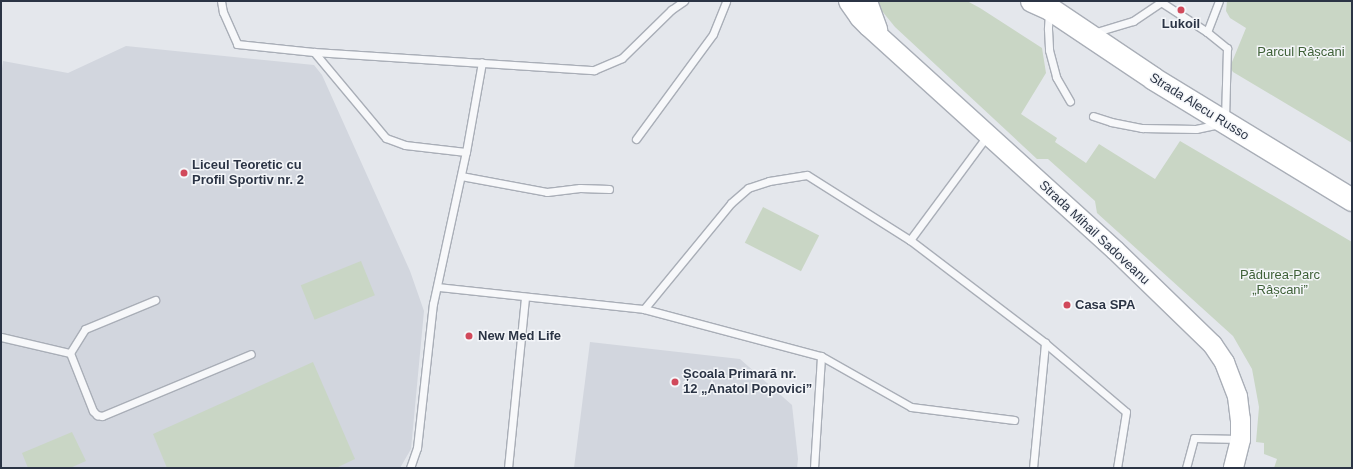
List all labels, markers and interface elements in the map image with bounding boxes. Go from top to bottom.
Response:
marker: Lukoil [1176,5,1186,15]
place label: Lukoil [1162,16,1200,32]
park label: Parcul Râșcani [1257,44,1345,60]
street label: Strada Alecu Russo [1146,70,1252,144]
place label: Liceul Teoretic cu Profil Sportiv nr. 2 [192,158,304,189]
marker: Liceul Teoretic cu Profil Sportiv nr. 2 [179,168,189,178]
street label: Strada Mihail Sadoveanu [1036,178,1152,288]
park label: Pădurea-Parc „Râșcani” [1240,268,1320,299]
place label: Casa SPA [1075,297,1135,313]
marker: Casa SPA [1062,300,1072,310]
place label: New Med Life [478,328,561,344]
marker: New Med Life [463,330,475,342]
place label: Școala Primară nr. 12 „Anatol Popovici” [683,367,812,398]
marker: Școala Primară nr. 12 „Anatol Popovici” [670,377,680,387]

